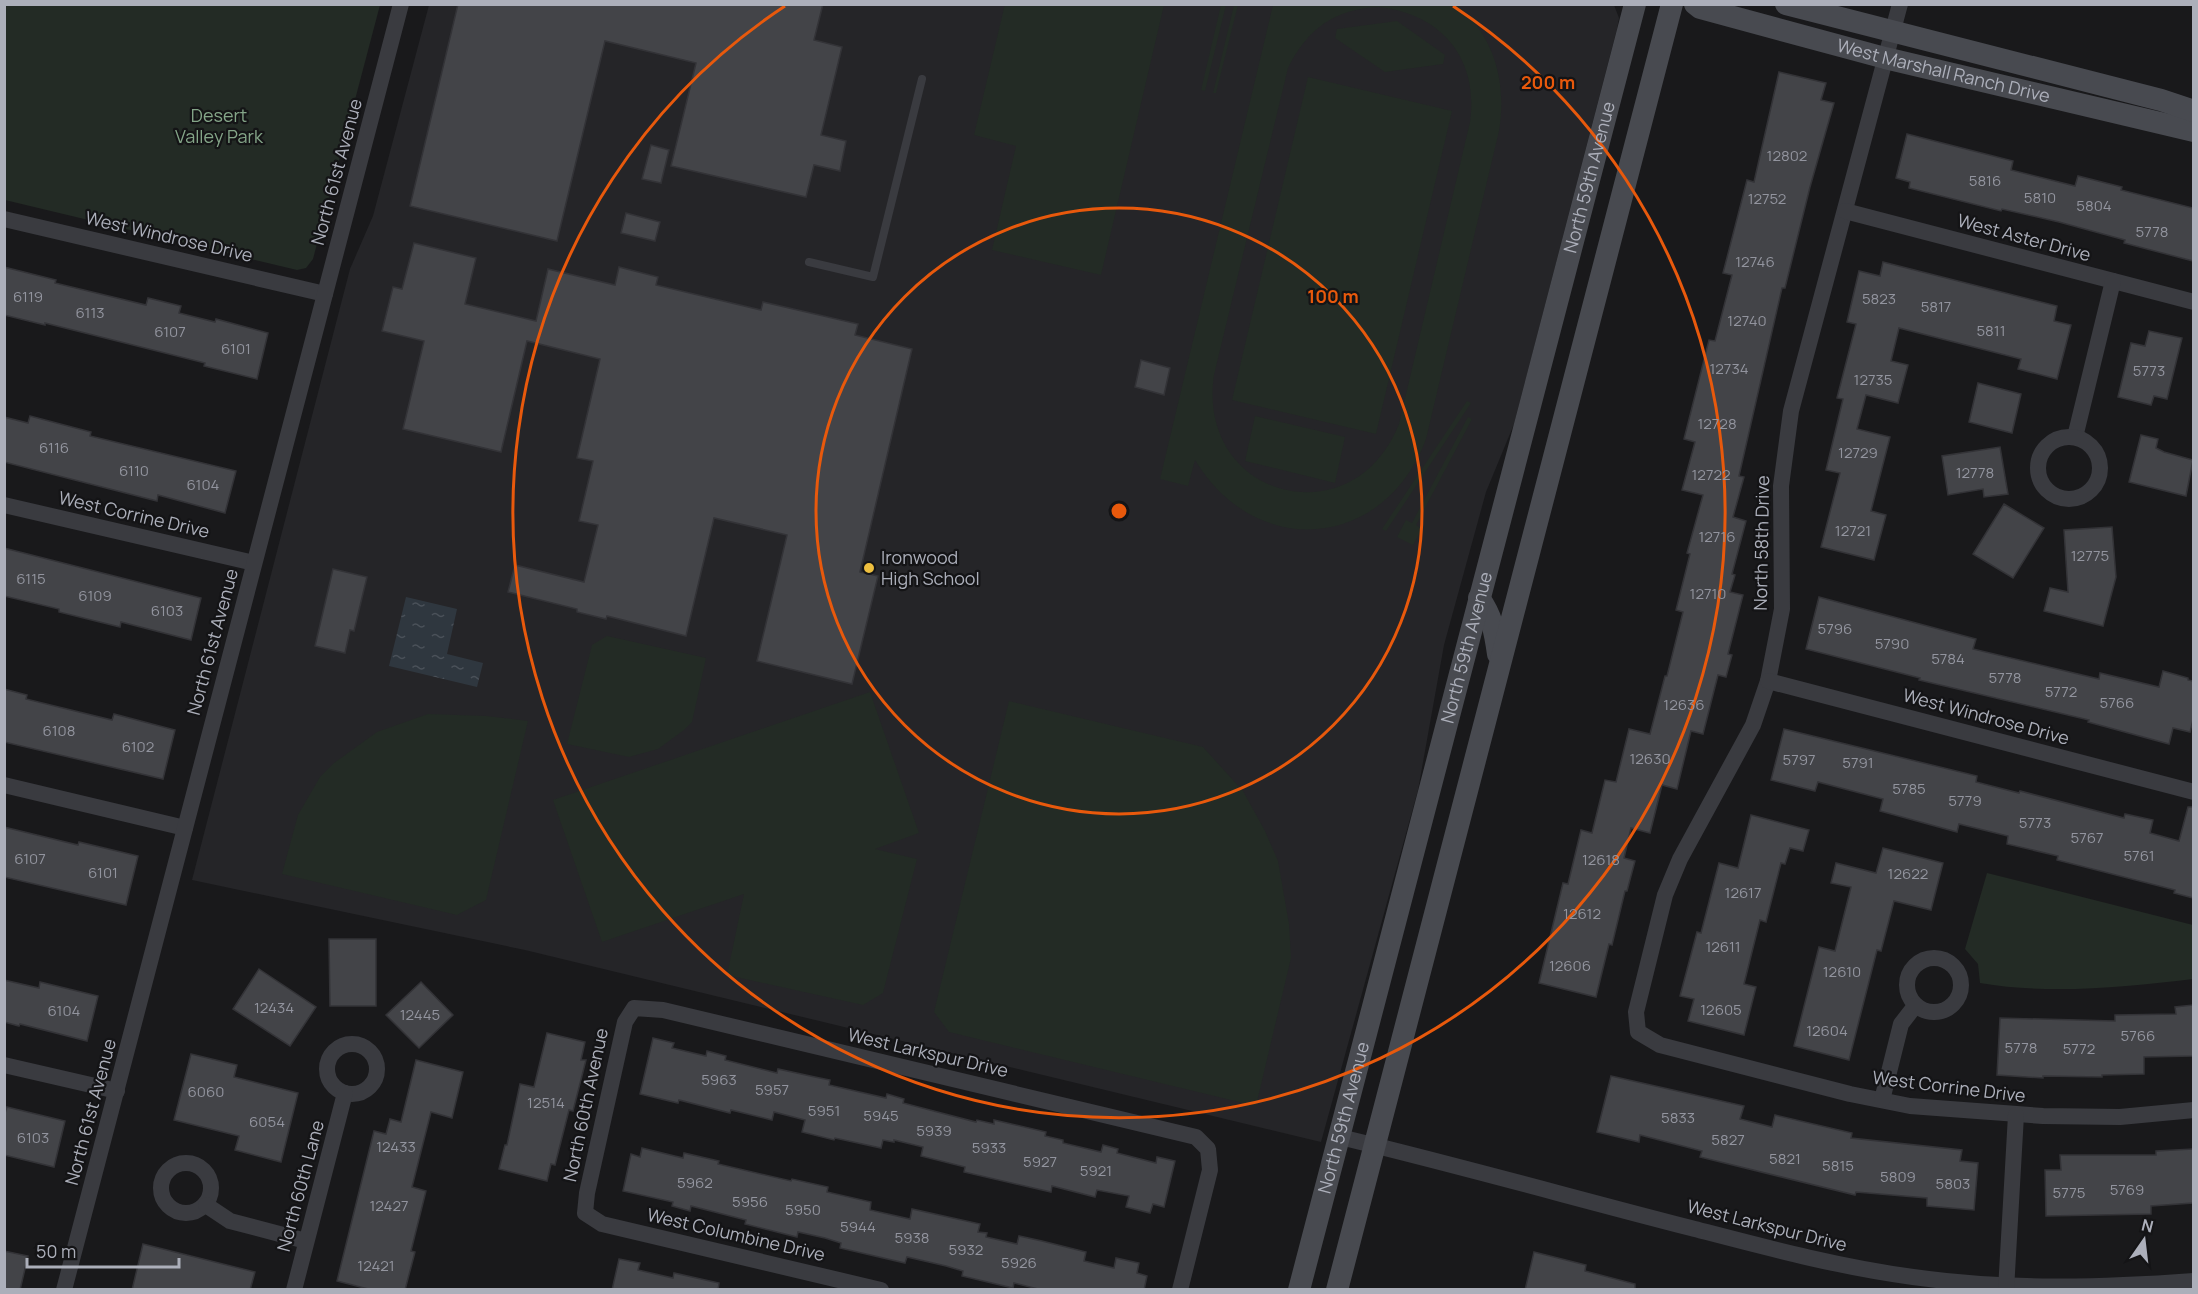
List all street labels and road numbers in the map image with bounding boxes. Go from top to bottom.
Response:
street label: West Marshall Ranch Drive [1835,33,2053,108]
street label: North 61st Avenue [305,96,367,248]
street label: North 59th Avenue [1557,99,1620,256]
street label: West Windrose Drive [83,205,255,267]
street label: West Aster Drive [1955,208,2094,266]
street label: North 58th Drive [1748,475,1774,611]
street label: West Corrine Drive [56,485,212,543]
street label: North 61st Avenue [181,566,243,718]
street label: North 59th Avenue [1435,569,1497,726]
street label: West Windrose Drive [1901,682,2072,750]
street label: West Larkspur Drive [846,1022,1011,1082]
street label: North 60th Avenue [557,1026,613,1184]
street label: North 61st Avenue [59,1036,121,1188]
street label: North 59th Avenue [1312,1039,1374,1196]
street label: West Corrine Drive [1871,1065,2027,1107]
street label: North 60th Lane [271,1117,329,1254]
street label: West Larkspur Drive [1685,1194,1850,1257]
street label: West Columbine Drive [645,1202,828,1266]

